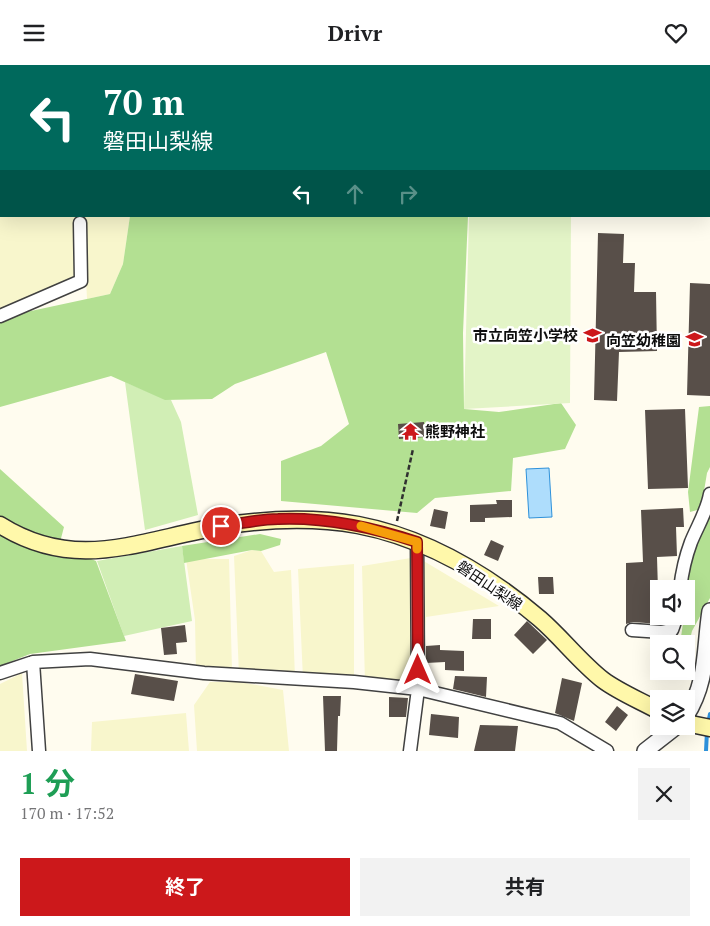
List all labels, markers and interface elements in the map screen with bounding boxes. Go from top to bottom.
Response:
text: Drivr [328,18,382,47]
icon: menu [20,19,48,47]
icon: heart [662,19,690,47]
text: 70 m [103,79,184,125]
icon: left [20,85,85,150]
text: 磐田山梨線 [103,126,213,155]
icon: left [288,180,316,208]
icon: ahead [341,180,369,208]
icon: right [394,180,422,208]
place label: 市立向笠小学校 [473,325,578,345]
school or university icon: 市立向笠小学校 [582,325,602,345]
place label: 向笠幼稚園 [606,330,681,350]
school or university icon: 向笠幼稚園 [685,330,705,350]
temple icon: 熊野神社 [401,421,421,441]
place label: 熊野神社 [425,421,485,441]
pin [200,505,242,547]
icon: arrive [207,512,235,540]
street label: 磐田山梨線 [453,556,527,614]
map controls [650,580,695,735]
button: sound [650,580,695,625]
button: search [650,635,695,680]
position arrow [391,643,443,695]
button: layers [650,690,695,735]
text: 1 分 [20,763,75,803]
button: close [638,768,690,820]
text: 170 m · 17:52 [20,802,114,824]
button: 終了 [20,858,350,916]
button: 共有 [360,858,690,916]

